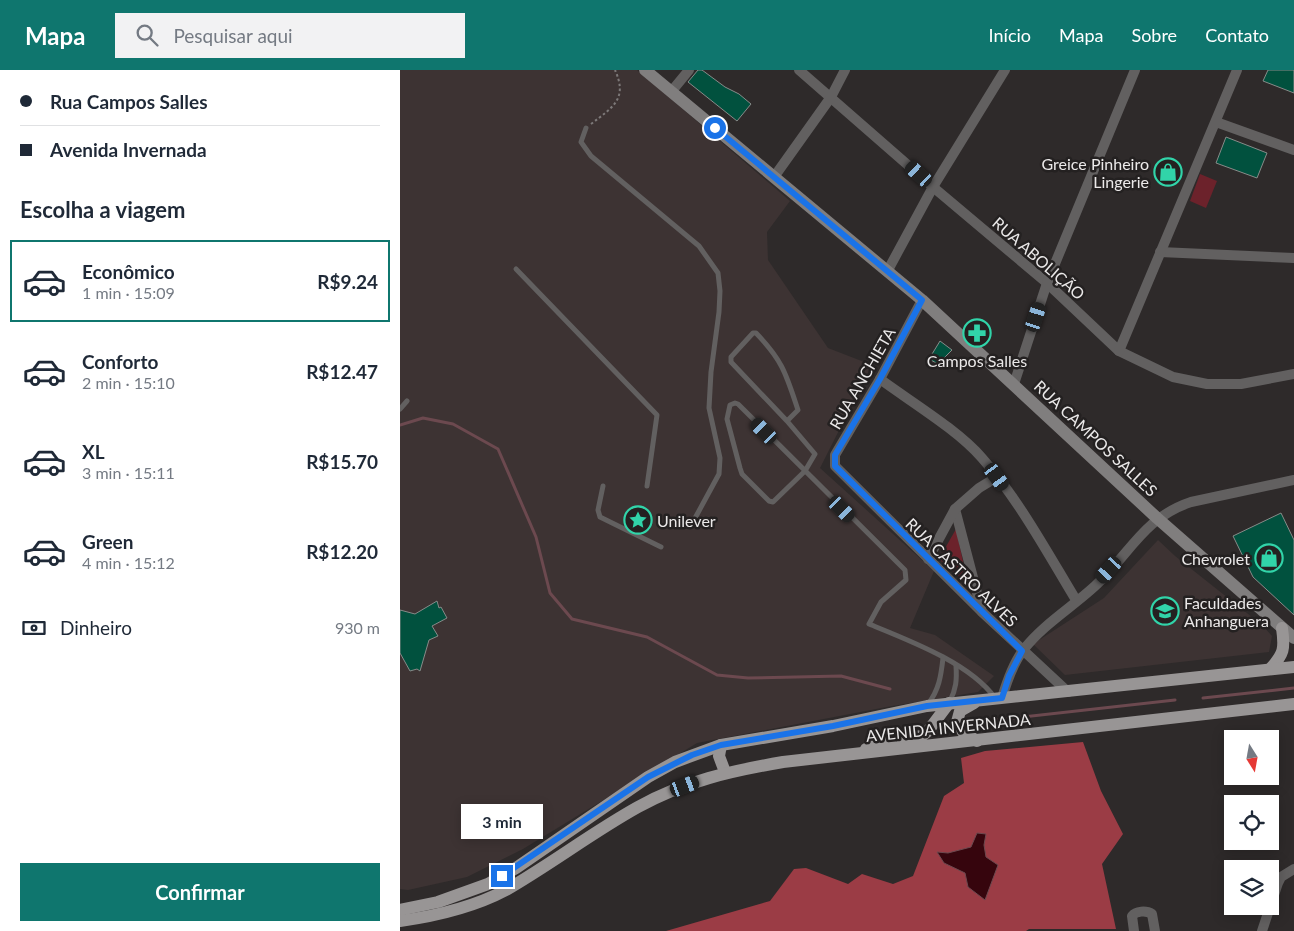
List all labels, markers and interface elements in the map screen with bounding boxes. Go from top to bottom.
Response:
search box [115,13,465,58]
text: Mapa [25,21,85,50]
icon: search [133,21,161,49]
text: Pesquisar aqui [173,24,293,47]
text: Início [989,24,1031,46]
text: Mapa [1059,24,1103,46]
text: Sobre [1131,24,1177,46]
text: Contato [1205,24,1269,46]
text: Rua Campos Salles [50,90,208,113]
route start [704,117,726,139]
text: Avenida Invernada [50,138,207,161]
place label: Greice Pinheiro Lingerie [1042,154,1149,191]
shop icon: Greice Pinheiro Lingerie [1153,157,1183,187]
car [902,158,935,190]
text: Escolha a viagem [20,196,186,223]
street label: RUA ABOLIÇÃO [989,213,1089,303]
icon: car [22,259,67,304]
text: Econômico [82,260,175,283]
text: R$9.24 [317,270,378,293]
text: 1 min · 15:09 [82,283,175,302]
car [1024,300,1047,334]
pharmacy icon: Campos Salles [962,318,992,348]
street label: RUA ANCHIETA [825,324,899,432]
icon: car [22,349,67,394]
text: Conforto [82,350,158,373]
place label: Campos Salles [927,351,1027,370]
text: R$12.47 [306,360,378,383]
text: 2 min · 15:10 [82,373,175,392]
street label: RUA CAMPOS SALLES [1031,376,1161,500]
car [748,415,779,447]
icon: car [22,439,67,484]
text: XL [82,440,105,463]
text: R$15.70 [306,450,378,473]
car [982,460,1011,494]
text: 3 min · 15:11 [82,463,175,482]
car [826,493,857,525]
place icon: Unilever [623,505,653,535]
place label: Unilever [657,511,716,530]
street label: RUA CASTRO ALVES [902,514,1022,630]
icon: car [22,529,67,574]
text: Green [82,530,133,553]
text: R$12.20 [306,540,378,563]
shop icon: Chevrolet [1254,543,1284,573]
place label: Chevrolet [1181,549,1250,568]
text: 4 min · 15:12 [82,553,175,572]
car [1093,554,1124,586]
place label: Faculdades Anhanguera [1184,593,1269,630]
school or university icon: Faculdades Anhanguera [1150,596,1180,626]
icon: cash [20,614,48,642]
text: Dinheiro [60,616,132,639]
text: 930 m [335,618,380,637]
street label: AVENIDA INVERNADA [865,709,1031,745]
north arrow [1224,730,1279,785]
map controls [1224,730,1279,915]
car [668,774,701,798]
button: locate [1224,795,1279,850]
callout: 3 min [461,804,543,838]
text: 3 min [482,812,522,831]
button: layers [1224,860,1279,915]
button: Confirmar [20,863,380,921]
route end [491,865,513,887]

